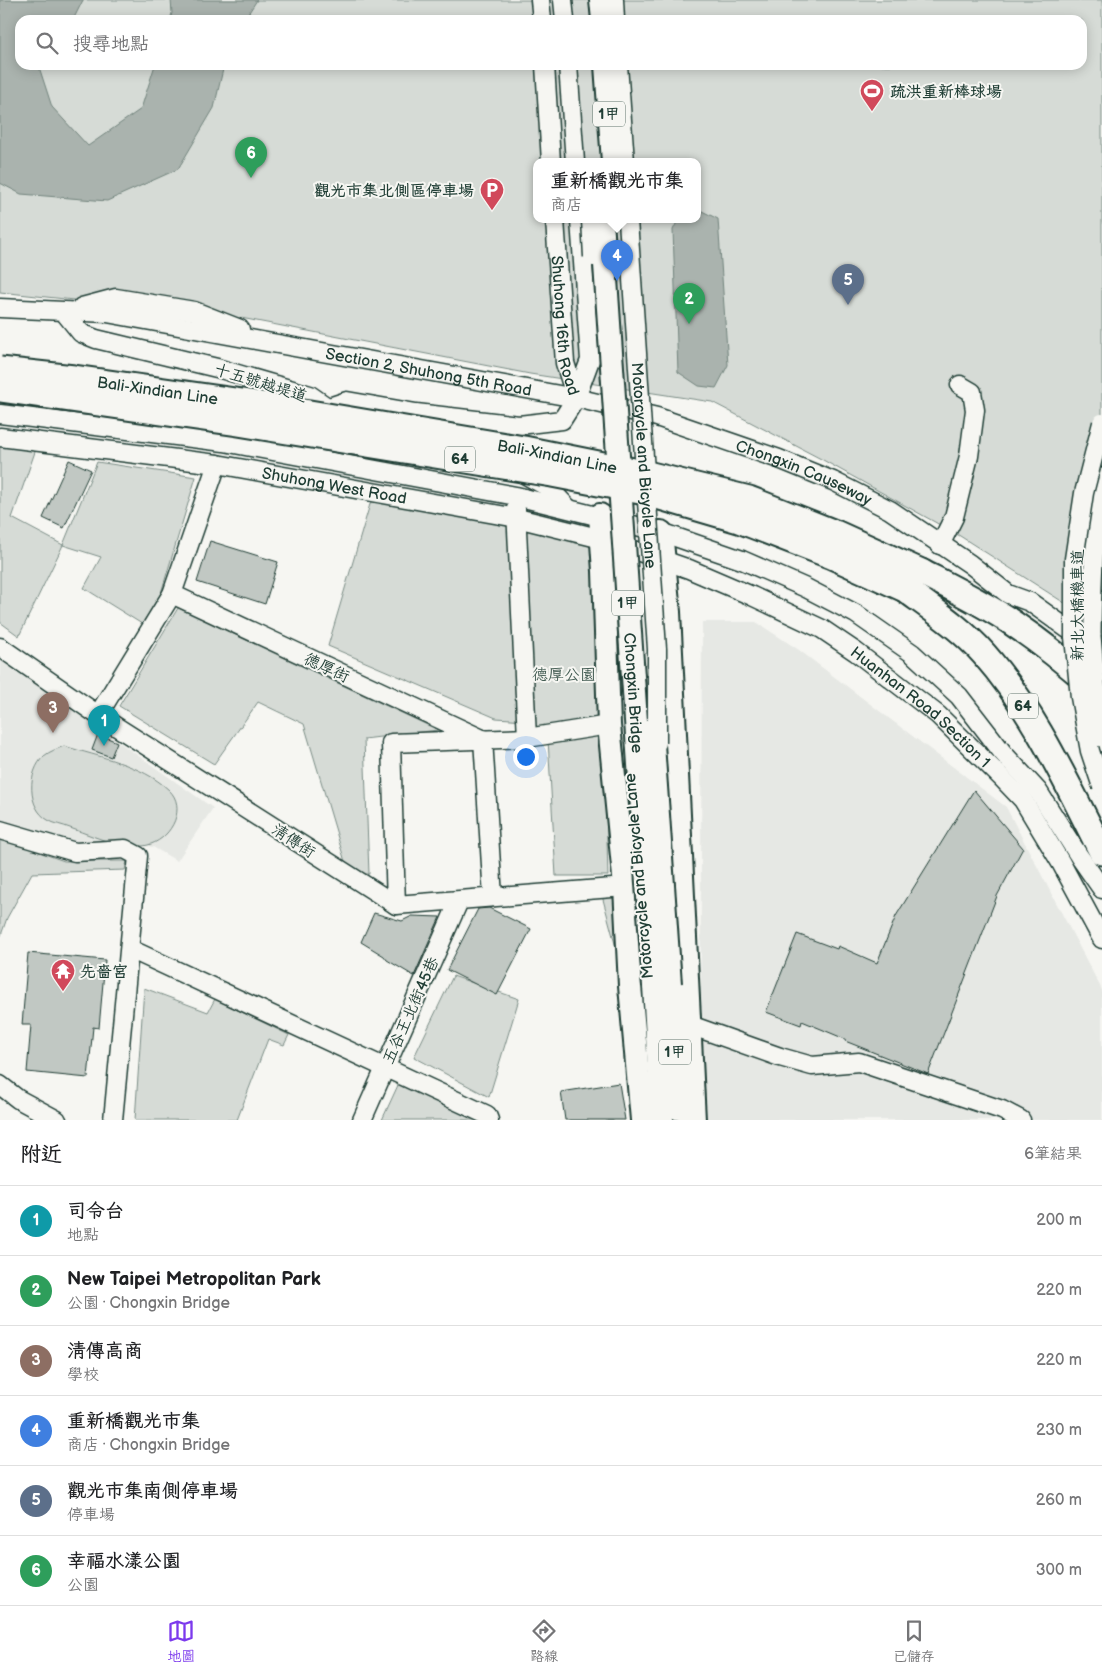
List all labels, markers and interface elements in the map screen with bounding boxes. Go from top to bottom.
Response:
search box [15,15,1087,70]
icon: search [33,29,61,57]
text: 搜尋地點 [73,33,149,56]
sports icon: 疏洪重新棒球場 [859,78,885,112]
place label: 疏洪重新棒球場 [890,83,1002,102]
road number: 1甲 [593,102,625,126]
pin: 6 [235,137,267,178]
popup [533,158,701,223]
text: 重新橋觀光市集 [550,170,684,193]
parking icon: 觀光市集北側區停車場 [479,177,505,211]
place label: 觀光市集北側區停車場 [314,182,474,201]
text: 商店 [550,196,583,215]
pin: 4 [601,240,633,281]
street label: Shuhong 16th Road [547,255,583,398]
pin: 5 [832,264,864,305]
pin: 2 [673,283,705,324]
street label: Section 2, Shuhong 5th Road [324,345,533,401]
street label: 十五號越堤道 [212,360,309,407]
street label: Motorcycle and Bicycle Lane [627,362,660,570]
street label: Bali-Xindian Line [96,373,220,410]
street label: Bali-Xindian Line [496,437,619,479]
street label: Chongxin Causeway [733,437,875,511]
road number: 64 [445,446,475,472]
street label: Shuhong West Road [260,464,408,509]
street label: 新北大橋機車道 [1069,549,1088,661]
road number: 1甲 [612,590,644,616]
street label: Chongxin Bridge [619,632,646,754]
street label: Huanhan Road Section 1 [846,643,994,772]
street label: 德厚街 [301,650,352,687]
park label: 德厚公園 [532,666,596,685]
pin: 3 [37,692,69,733]
road number: 64 [1008,694,1038,718]
pin: 1 [88,705,120,746]
your location [513,744,539,770]
street label: Motorcycle and Bicycle Lane [621,772,658,979]
street label: 清傳街 [268,820,318,862]
street label: 五谷王北街45巷 [379,954,443,1067]
temple icon: 先嗇宮 [50,958,76,992]
place label: 先嗇宮 [80,963,128,982]
road number: 1甲 [659,1040,691,1064]
text: 附近 [20,1142,62,1167]
text: 6筆結果 [1024,1145,1082,1164]
text: 司令台 [67,1200,124,1223]
text: 1 [33,1211,39,1230]
text: 200 m [1036,1211,1082,1230]
text: 地點 [67,1226,99,1245]
text: New Taipei Metropolitan Park [67,1268,321,1291]
text: 2 [31,1281,41,1300]
text: 220 m [1036,1281,1082,1300]
text: 公園 · Chongxin Bridge [67,1294,230,1313]
text: 清傳高商 [67,1340,143,1363]
text: 3 [31,1351,41,1370]
text: 220 m [1036,1351,1082,1370]
text: 學校 [67,1366,99,1385]
text: 重新橋觀光市集 [67,1410,200,1433]
text: 4 [31,1421,41,1440]
text: 230 m [1036,1421,1082,1440]
text: 商店 · Chongxin Bridge [67,1436,230,1455]
text: 觀光市集南側停車場 [67,1480,238,1503]
text: 5 [31,1491,41,1510]
text: 260 m [1036,1491,1082,1510]
text: 停車場 [67,1506,115,1525]
text: 幸福水漾公園 [67,1550,181,1573]
text: 6 [31,1561,41,1580]
text: 300 m [1036,1561,1082,1580]
text: 公園 [67,1576,99,1595]
tab: 地圖 [167,1617,195,1665]
tab: 路線 [530,1617,558,1665]
tab: 已儲存 [893,1617,935,1665]

